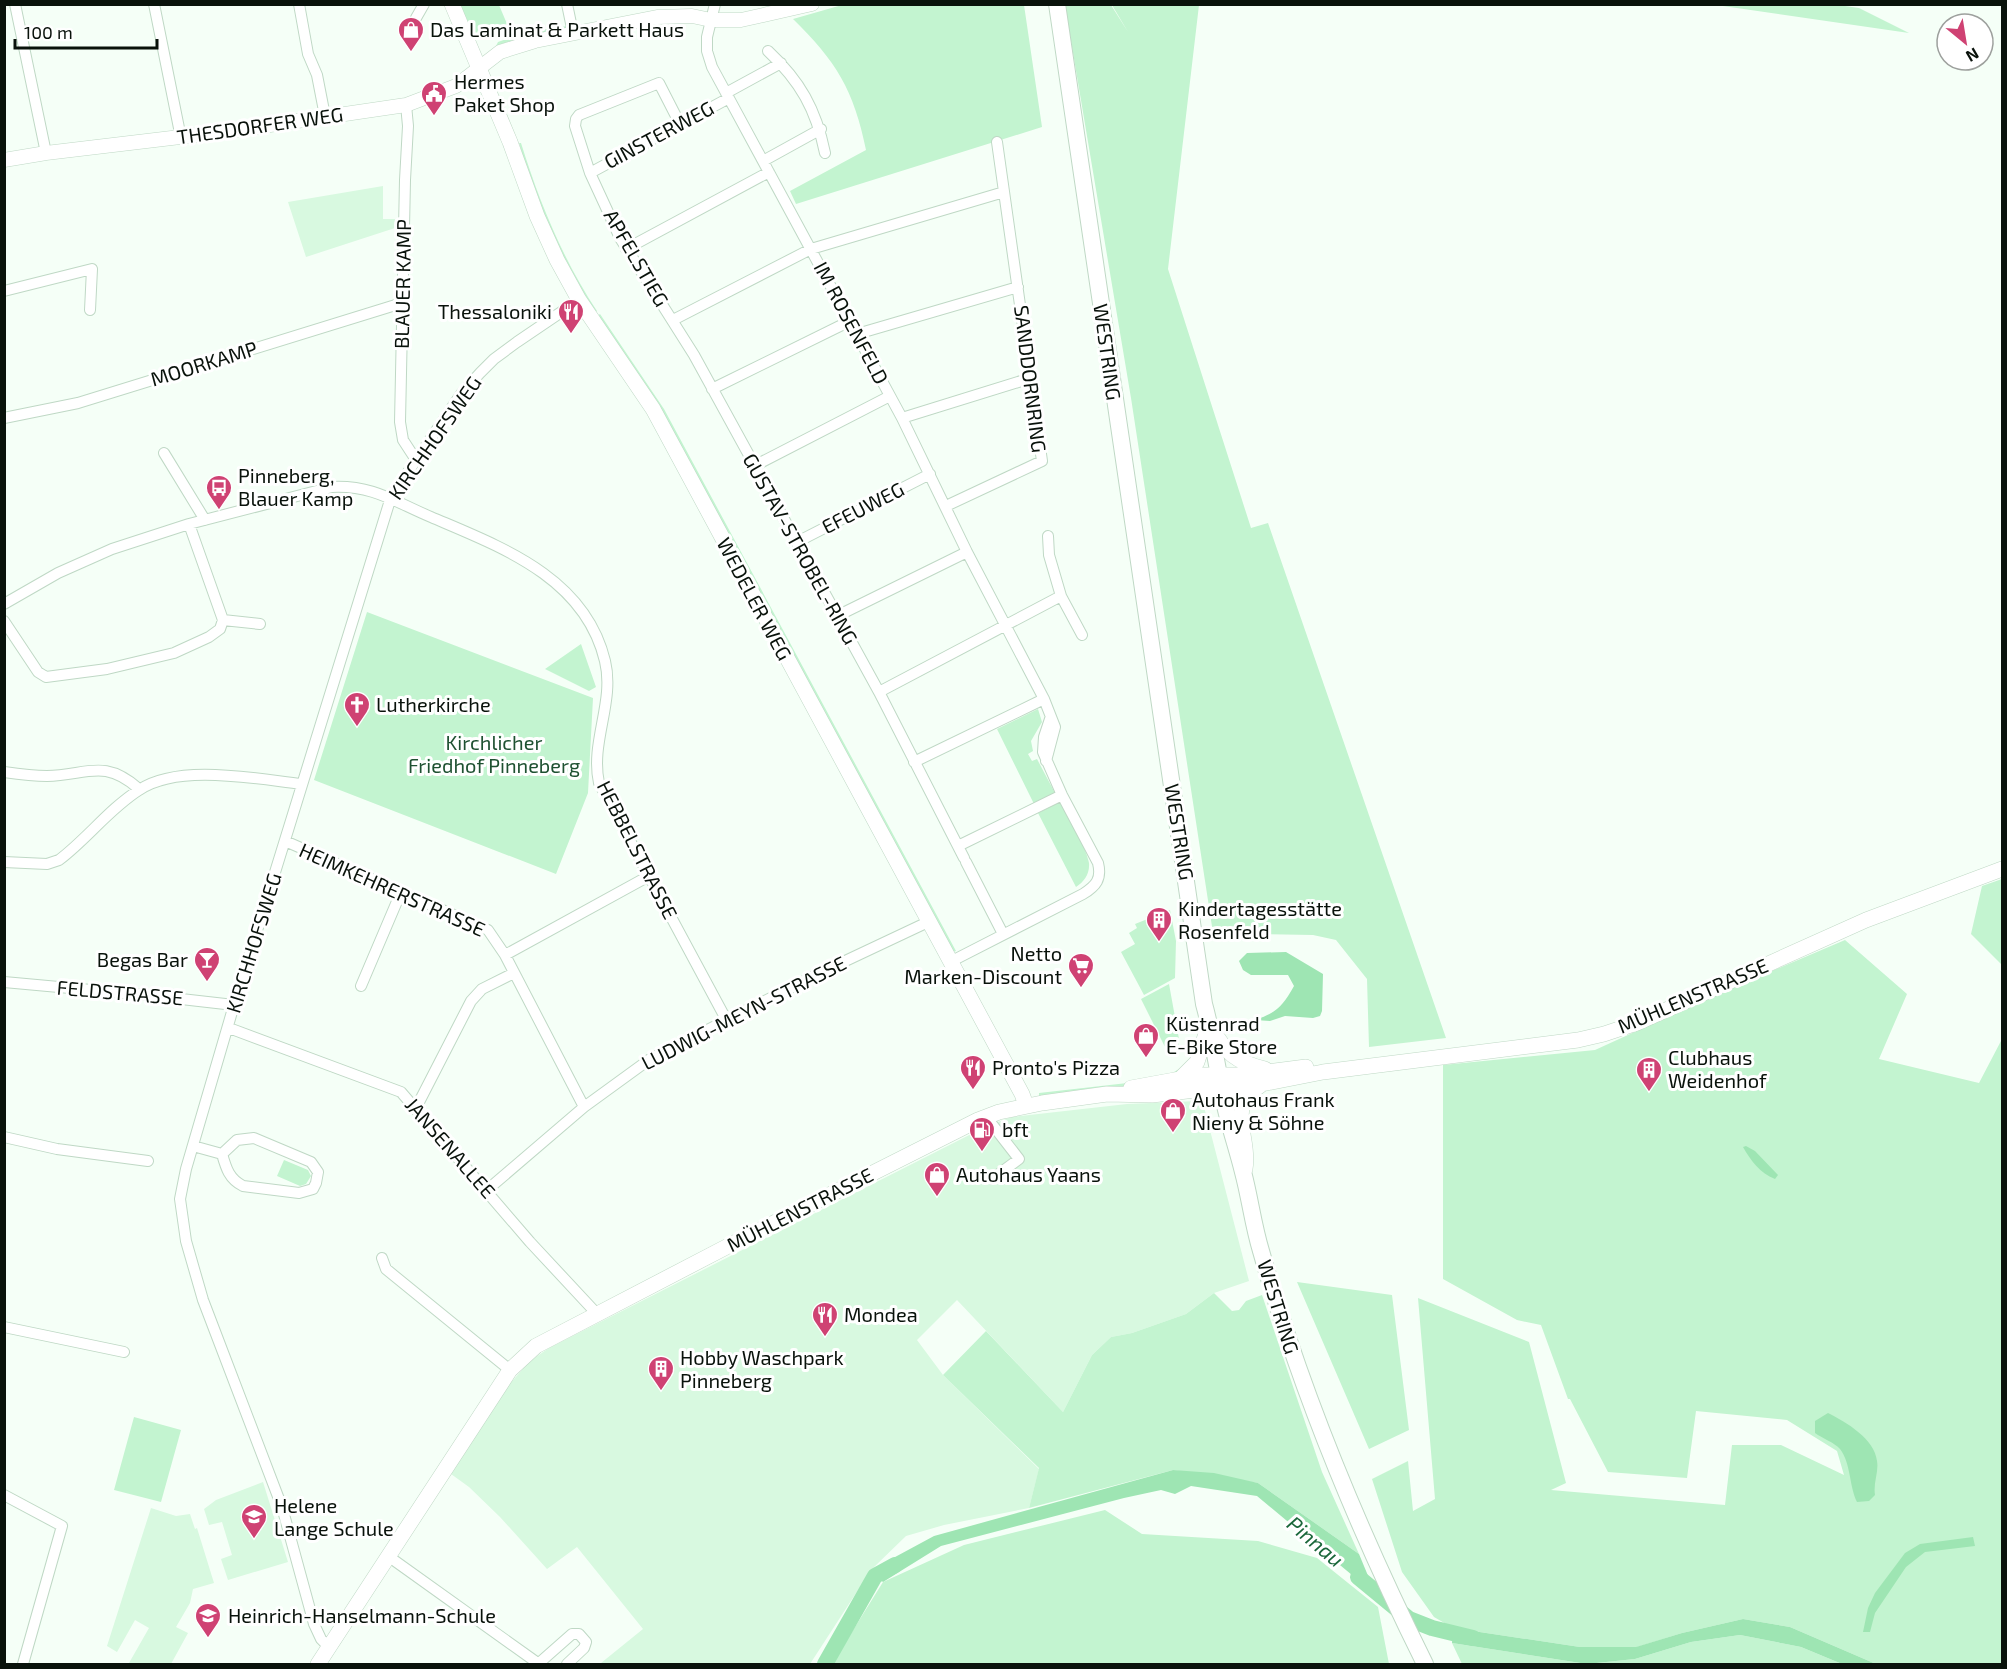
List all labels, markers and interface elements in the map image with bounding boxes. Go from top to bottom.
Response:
scale bar [15,12,158,50]
north arrow [1935,12,1995,72]
shop icon: Das Laminat & Parkett Haus [396,15,426,53]
place label: Das Laminat & Parkett Haus [430,17,684,41]
text: 100 m [24,21,73,43]
text: N [1963,44,1983,67]
place label: Hermes Paket Shop [454,69,555,116]
public building icon: Hermes Paket Shop [419,79,449,117]
street label: GINSTERWEG [600,95,718,173]
street label: THESDORFER WEG [175,101,344,149]
street label: APFELSTIEG [599,205,674,310]
street label: BLAUER KAMP [389,219,415,349]
street label: IM ROSENFELD [810,257,894,388]
restaurant icon: Thessaloniki [556,297,586,335]
place label: Thessaloniki [438,299,552,323]
street label: WESTRING [1089,302,1127,402]
street label: SANDDORNRING [1010,304,1052,454]
street label: MOORKAMP [147,335,260,391]
street label: KIRCHHOFSWEG [383,371,486,504]
street label: GUSTAV-STROBEL-RING [738,449,863,648]
place label: Pinneberg, Blauer Kamp [238,463,353,510]
bus stop icon: Pinneberg, Blauer Kamp [204,473,234,511]
street label: EFEUWEG [817,476,908,538]
street label: WEDELER WEG [713,533,797,664]
church icon: Lutherkirche [342,690,372,728]
place label: Lutherkirche [376,692,491,716]
park label: Kirchlicher Friedhof Pinneberg [408,730,580,777]
street label: HEBBELSTRASSE [593,776,683,923]
street label: WESTRING [1161,782,1199,882]
street label: HEIMKEHRERSTRASSE [296,837,489,941]
street label: KIRCHHOFSWEG [220,870,286,1016]
place label: Kindertagesstätte Rosenfeld [1178,896,1342,943]
building icon: Kindertagesstätte Rosenfeld [1144,905,1174,943]
place label: Netto Marken-Discount [904,941,1062,988]
bar icon: Begas Bar [192,945,222,983]
place label: Begas Bar [97,947,188,971]
street label: LUDWIG-MEYN-STRASSE [637,950,850,1074]
supermarket icon: Netto Marken-Discount [1066,951,1096,989]
street label: MÜHLENSTRASSE [1614,953,1771,1038]
street label: FELDSTRASSE [56,975,184,1009]
place label: Küstenrad E-Bike Store [1166,1011,1277,1058]
shop icon: Küstenrad E-Bike Store [1131,1021,1161,1059]
place label: Clubhaus Weidenhof [1668,1045,1767,1092]
restaurant icon: Pronto's Pizza [958,1053,988,1091]
place label: Pronto's Pizza [992,1055,1120,1079]
building icon: Clubhaus Weidenhof [1634,1055,1664,1093]
place label: Autohaus Frank Nieny & Söhne [1192,1087,1335,1134]
street label: JANSENALLEE [401,1092,501,1202]
shop icon: Autohaus Frank Nieny & Söhne [1158,1096,1188,1134]
fuel station icon: bft [967,1115,997,1153]
place label: bft [1002,1117,1029,1141]
shop icon: Autohaus Yaans [922,1160,952,1198]
street label: MÜHLENSTRASSE [722,1162,877,1256]
place label: Autohaus Yaans [956,1162,1101,1186]
street label: WESTRING [1253,1257,1305,1357]
restaurant icon: Mondea [810,1300,840,1338]
place label: Mondea [844,1302,918,1326]
place label: Hobby Waschpark Pinneberg [680,1345,844,1392]
building icon: Hobby Waschpark Pinneberg [646,1354,676,1392]
place label: Helene Lange Schule [274,1493,394,1540]
school or university icon: Helene Lange Schule [239,1502,269,1540]
water label: Pinnau [1283,1510,1349,1572]
school or university icon: Heinrich-Hanselmann-Schule [193,1601,223,1639]
place label: Heinrich-Hanselmann-Schule [228,1603,496,1627]

